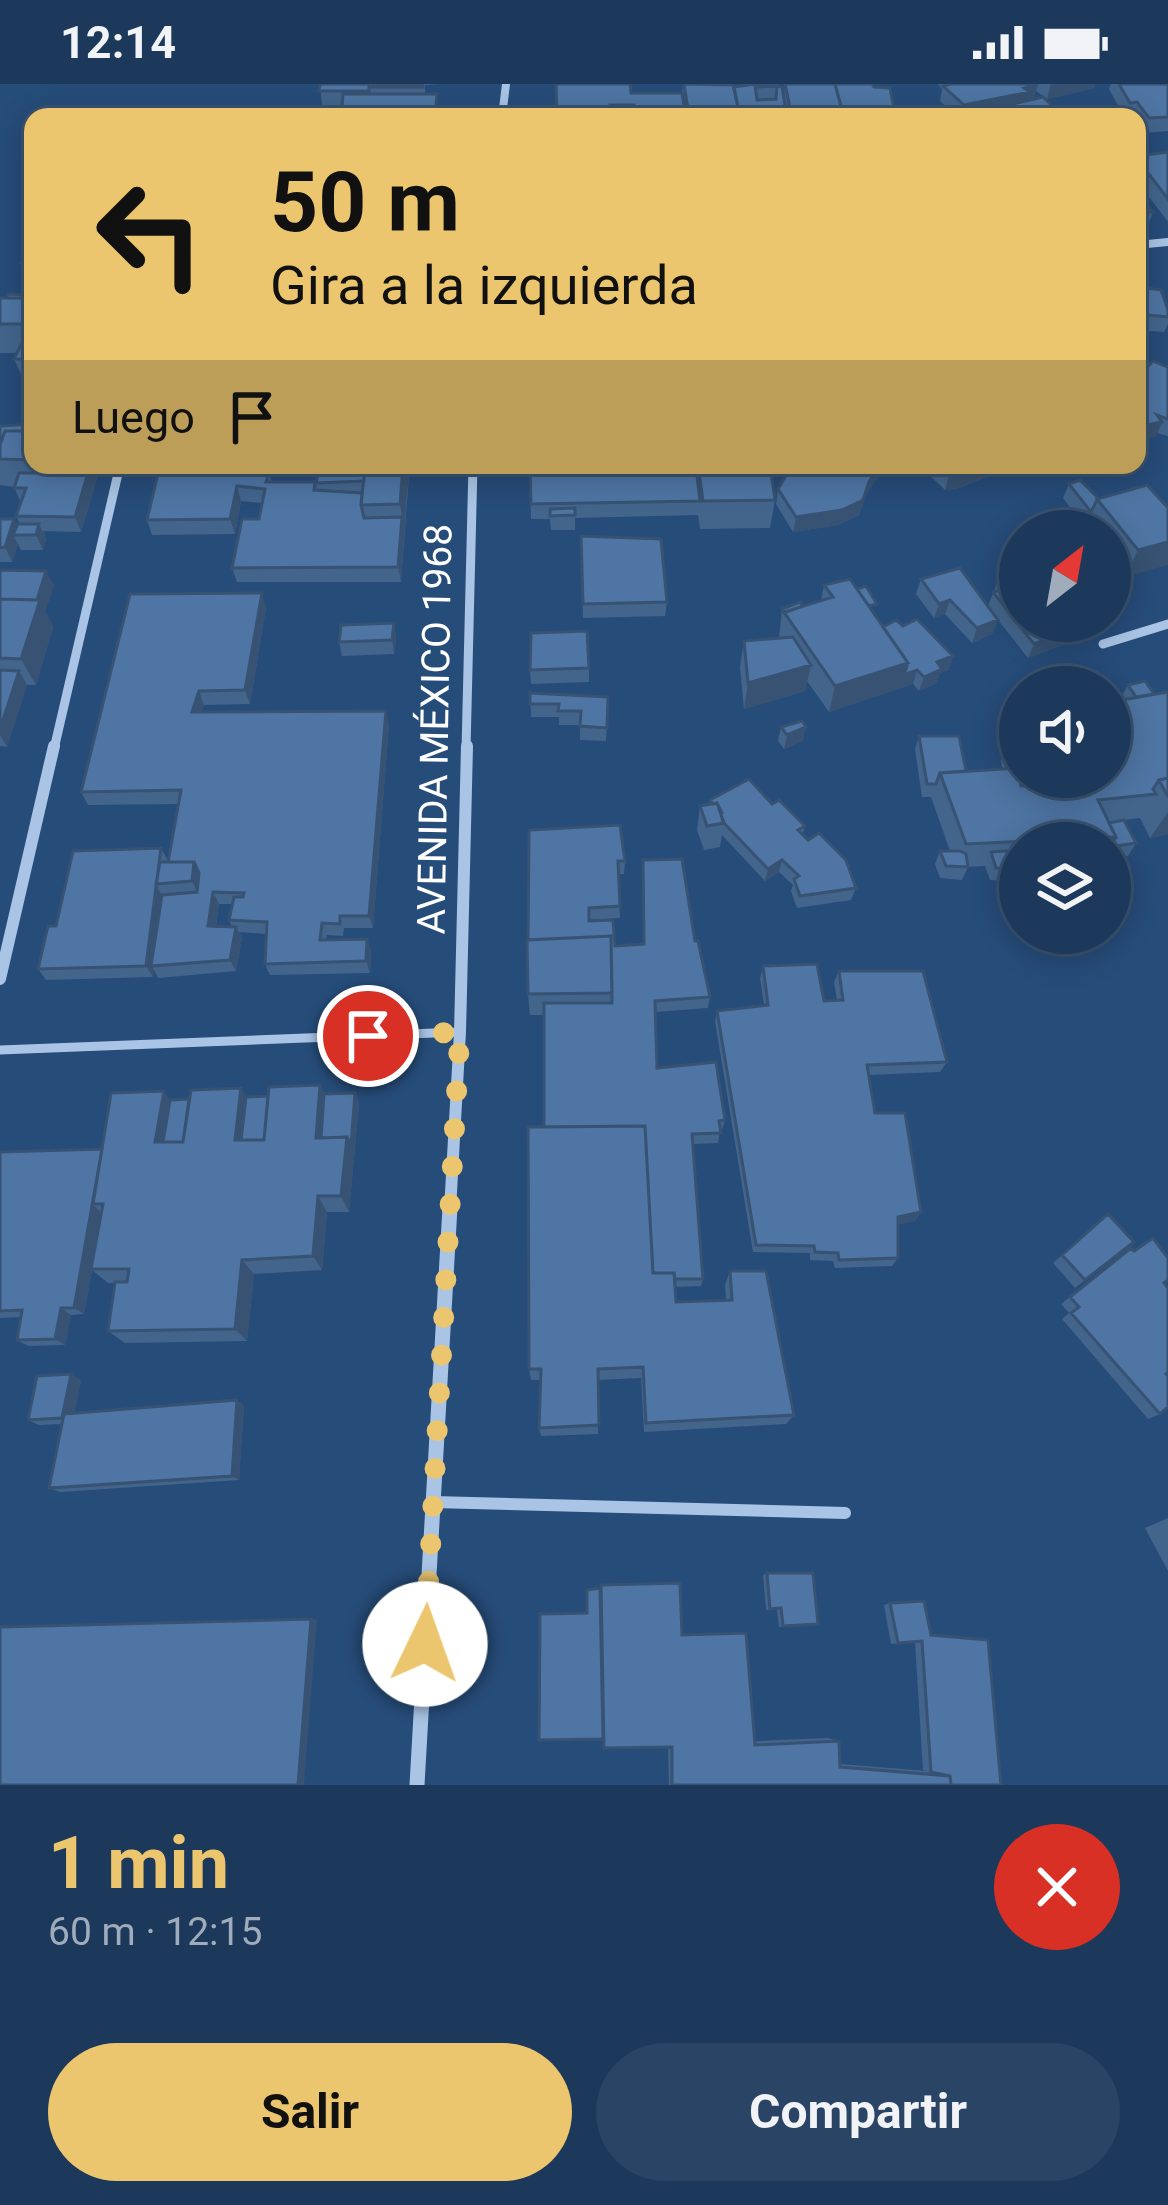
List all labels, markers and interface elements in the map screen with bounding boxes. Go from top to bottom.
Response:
text: 12:14 [60,16,176,69]
text: 50 m [270,153,460,252]
icon: left [72,156,228,312]
text: Gira a la izquierda [270,254,698,317]
icon: arrive [219,384,285,450]
text: Luego [72,391,195,444]
north arrow [999,510,1131,642]
map controls [999,510,1131,954]
street label: AVENIDA MÉXICO 1968 [408,523,462,935]
button: sound [999,666,1131,798]
button: layers [999,822,1131,954]
pin [317,985,419,1087]
icon: arrive [335,1003,401,1069]
position arrow [362,1581,488,1707]
text: 1 min [48,1821,229,1906]
button: close [994,1824,1120,1950]
text: 60 m · 12:15 [48,1909,262,1955]
button: Salir [48,2043,572,2181]
button: Compartir [596,2043,1120,2181]

